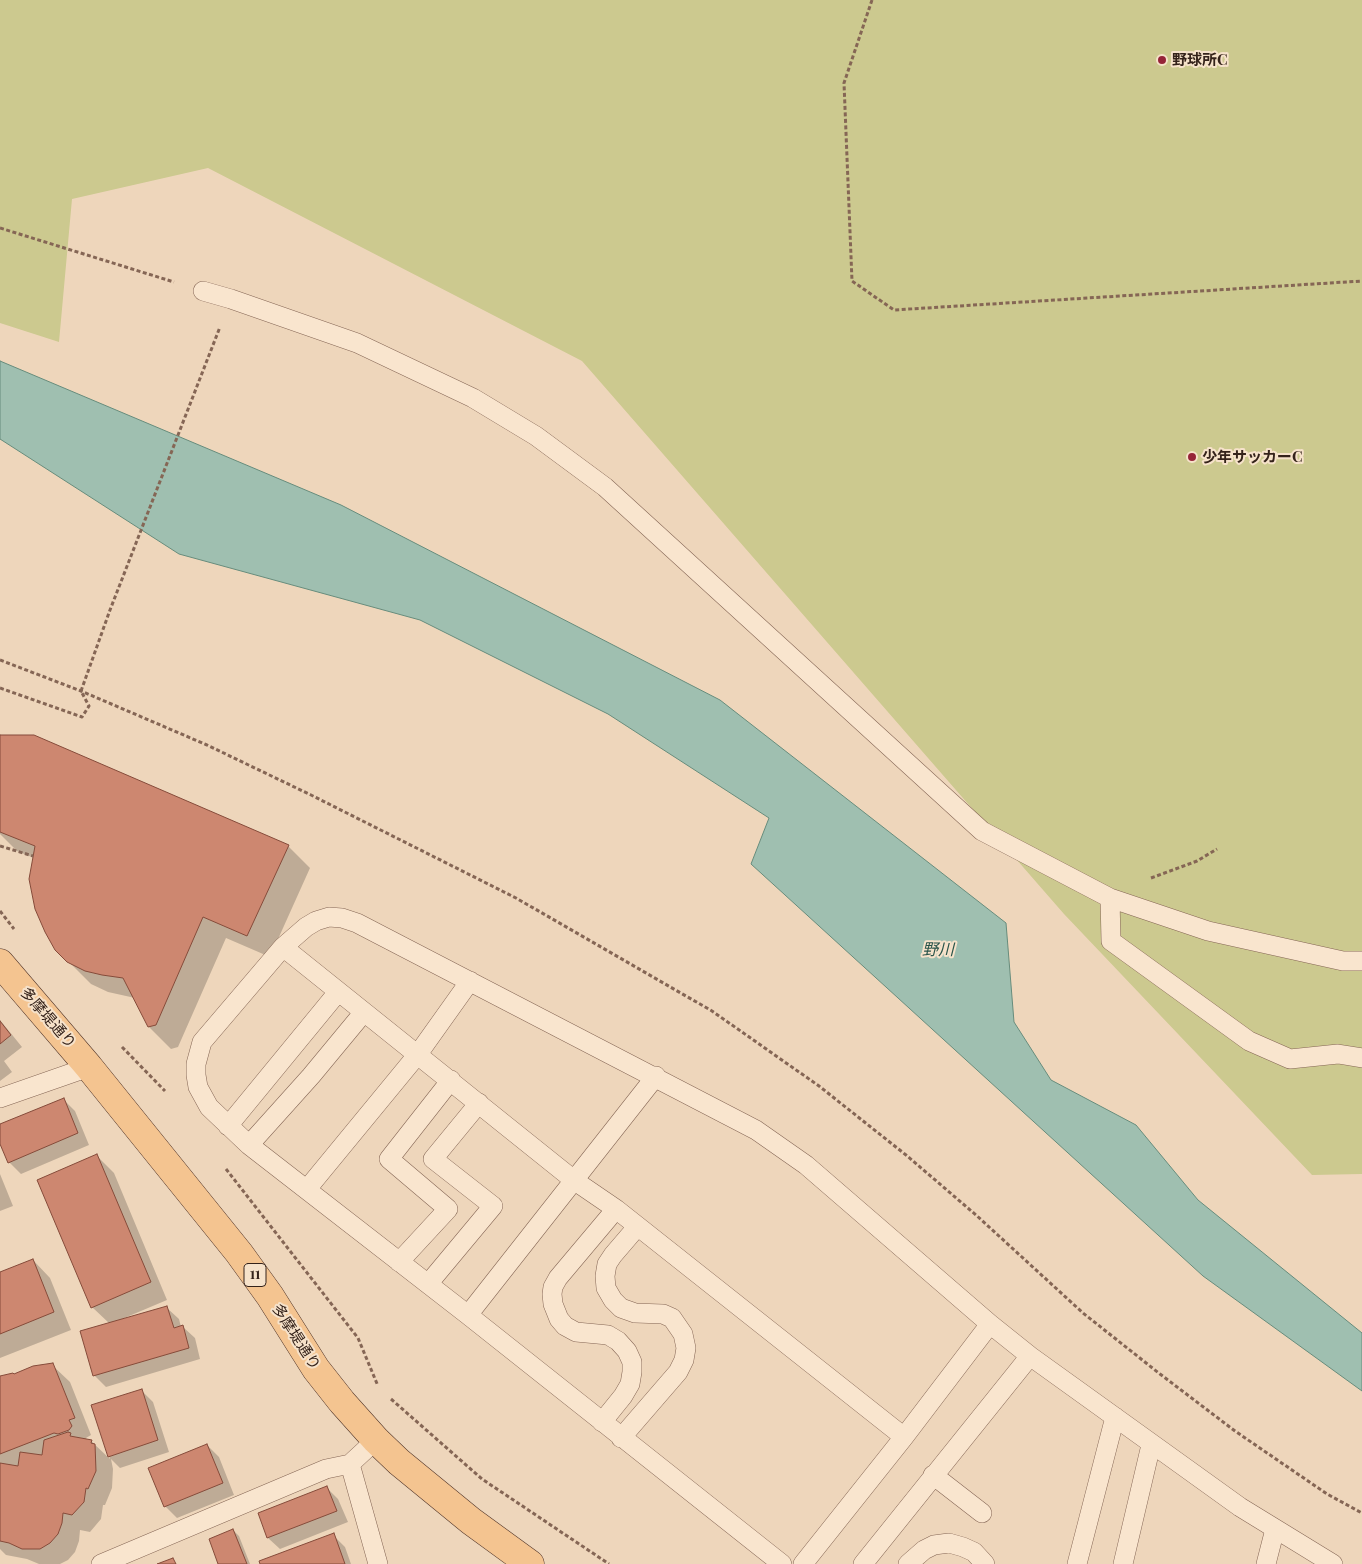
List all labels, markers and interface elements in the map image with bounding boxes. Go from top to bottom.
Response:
place label: 野球所C [1172,51,1228,69]
marker: 野球所C [1156,54,1168,66]
place label: 少年サッカーC [1202,448,1303,466]
marker: 少年サッカーC [1186,451,1198,463]
water label: 野川 [922,940,954,960]
street label: 多摩堤通り [17,984,79,1052]
road number: 11 [244,1264,266,1286]
street label: 多摩堤通り [268,1301,324,1373]

